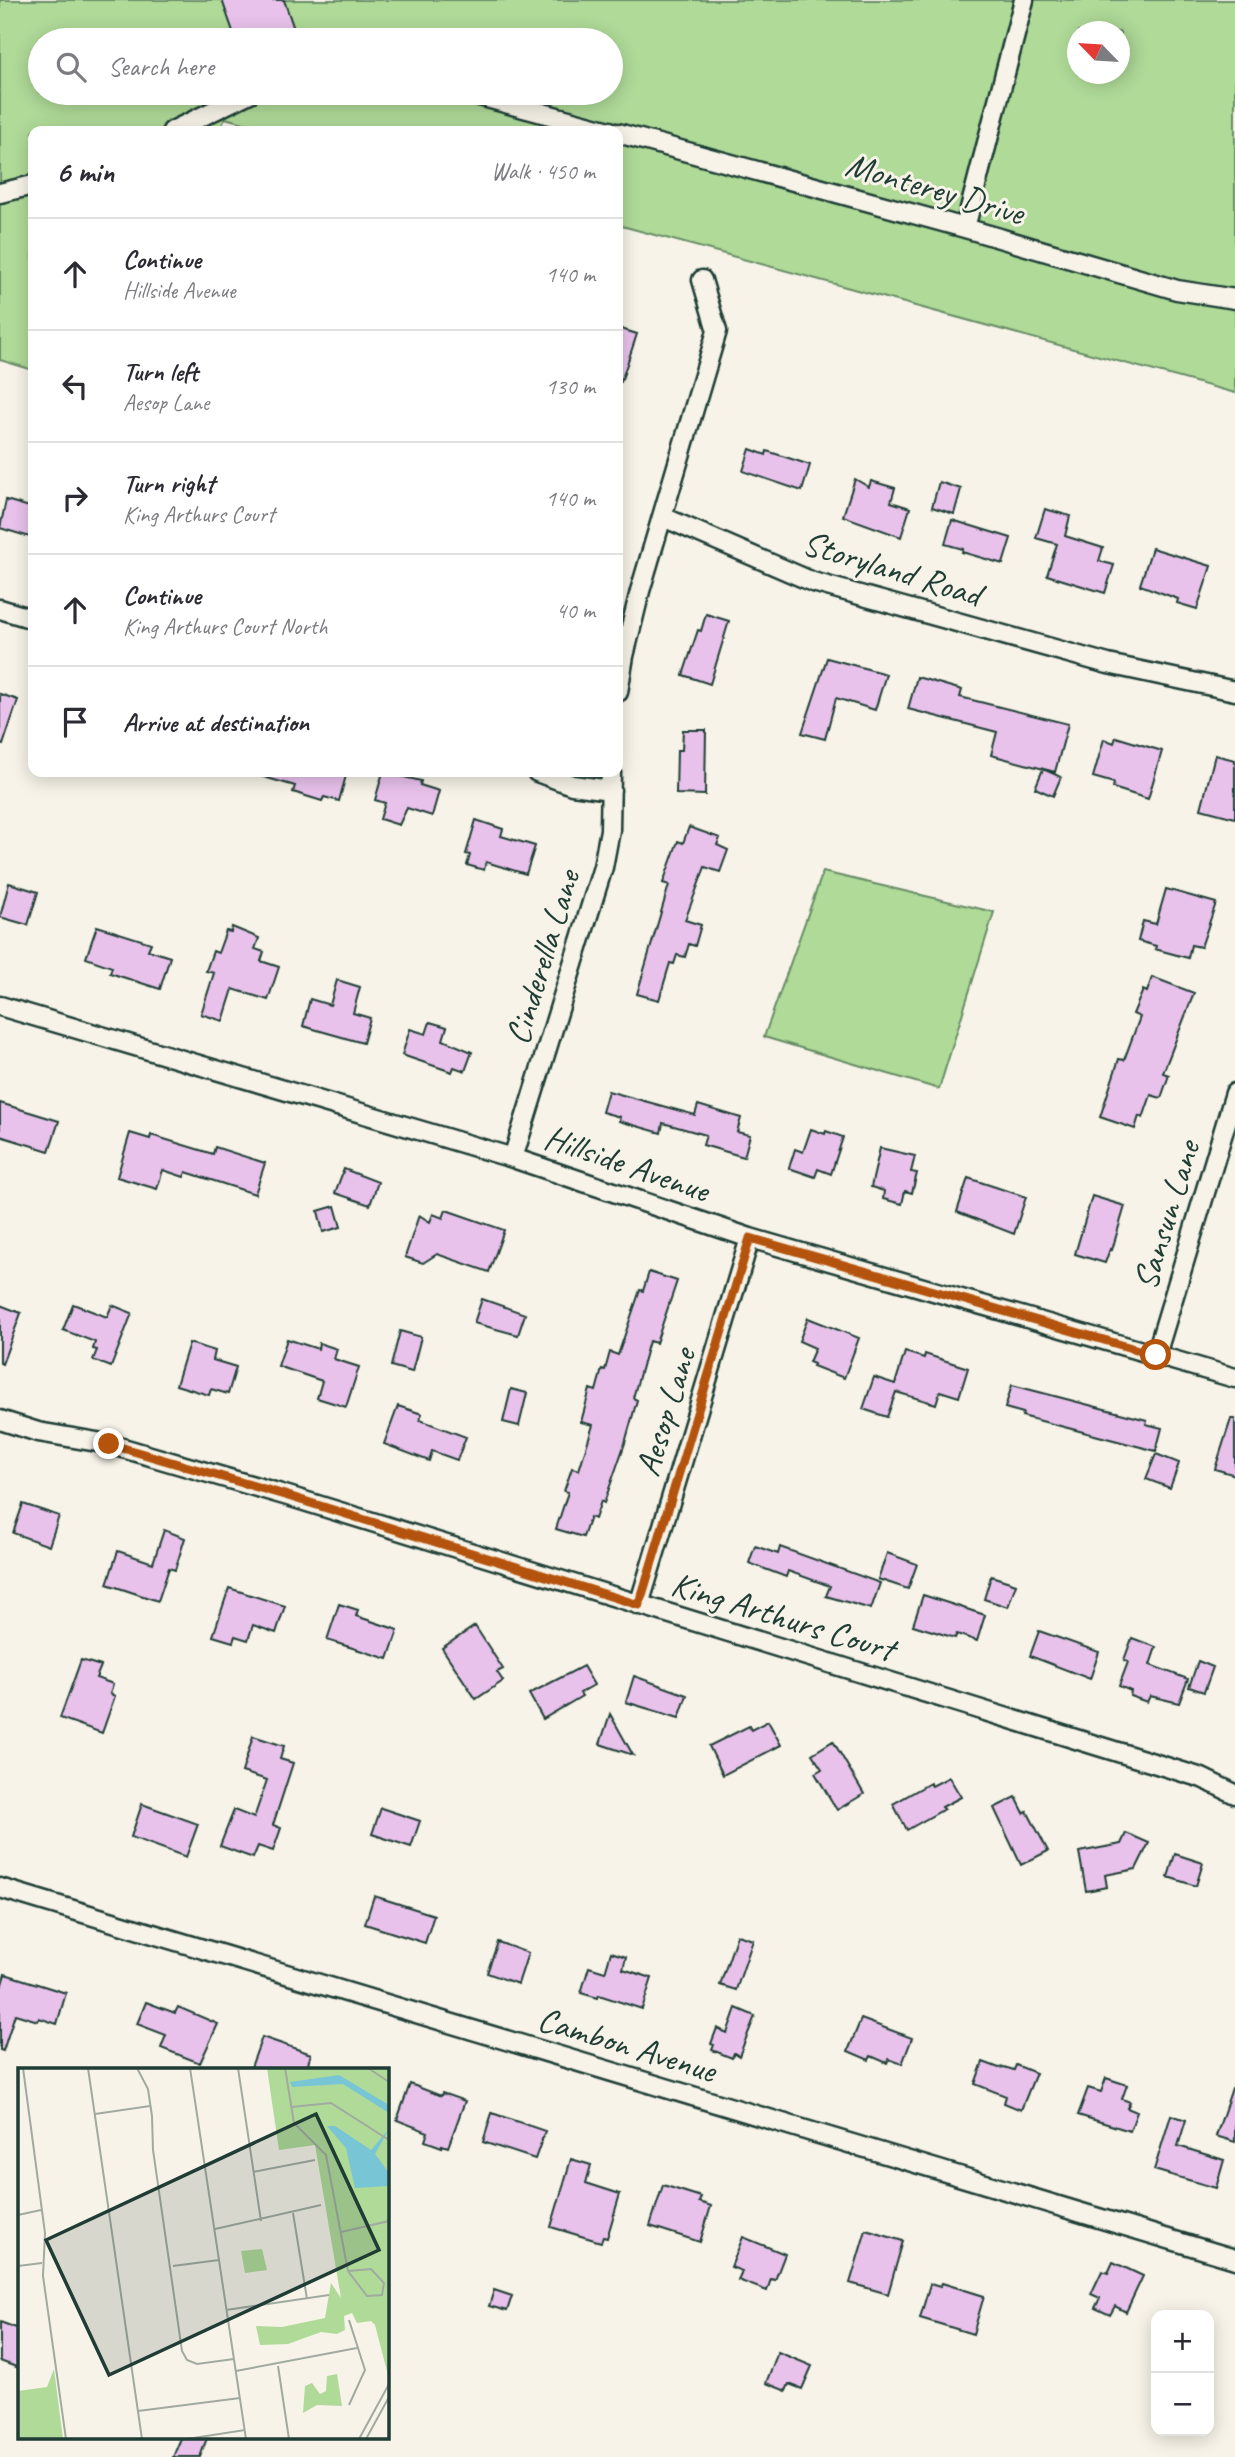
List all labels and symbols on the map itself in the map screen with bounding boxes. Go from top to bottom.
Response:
north arrow [1067,21,1130,84]
street label: Monterey Drive [841,142,1032,236]
street label: Storyland Road [797,520,991,618]
street label: Cinderella Lane [495,862,591,1050]
street label: Hillside Avenue [539,1114,718,1213]
street label: Sansun Lane [1123,1133,1211,1295]
route start [1140,1339,1171,1370]
street label: Aesop Lane [625,1340,707,1482]
route end [93,1428,124,1459]
street label: King Arthurs Court [666,1561,904,1673]
street label: Cambon Avenue [532,1996,724,2094]
inset map [18,2068,388,2440]

